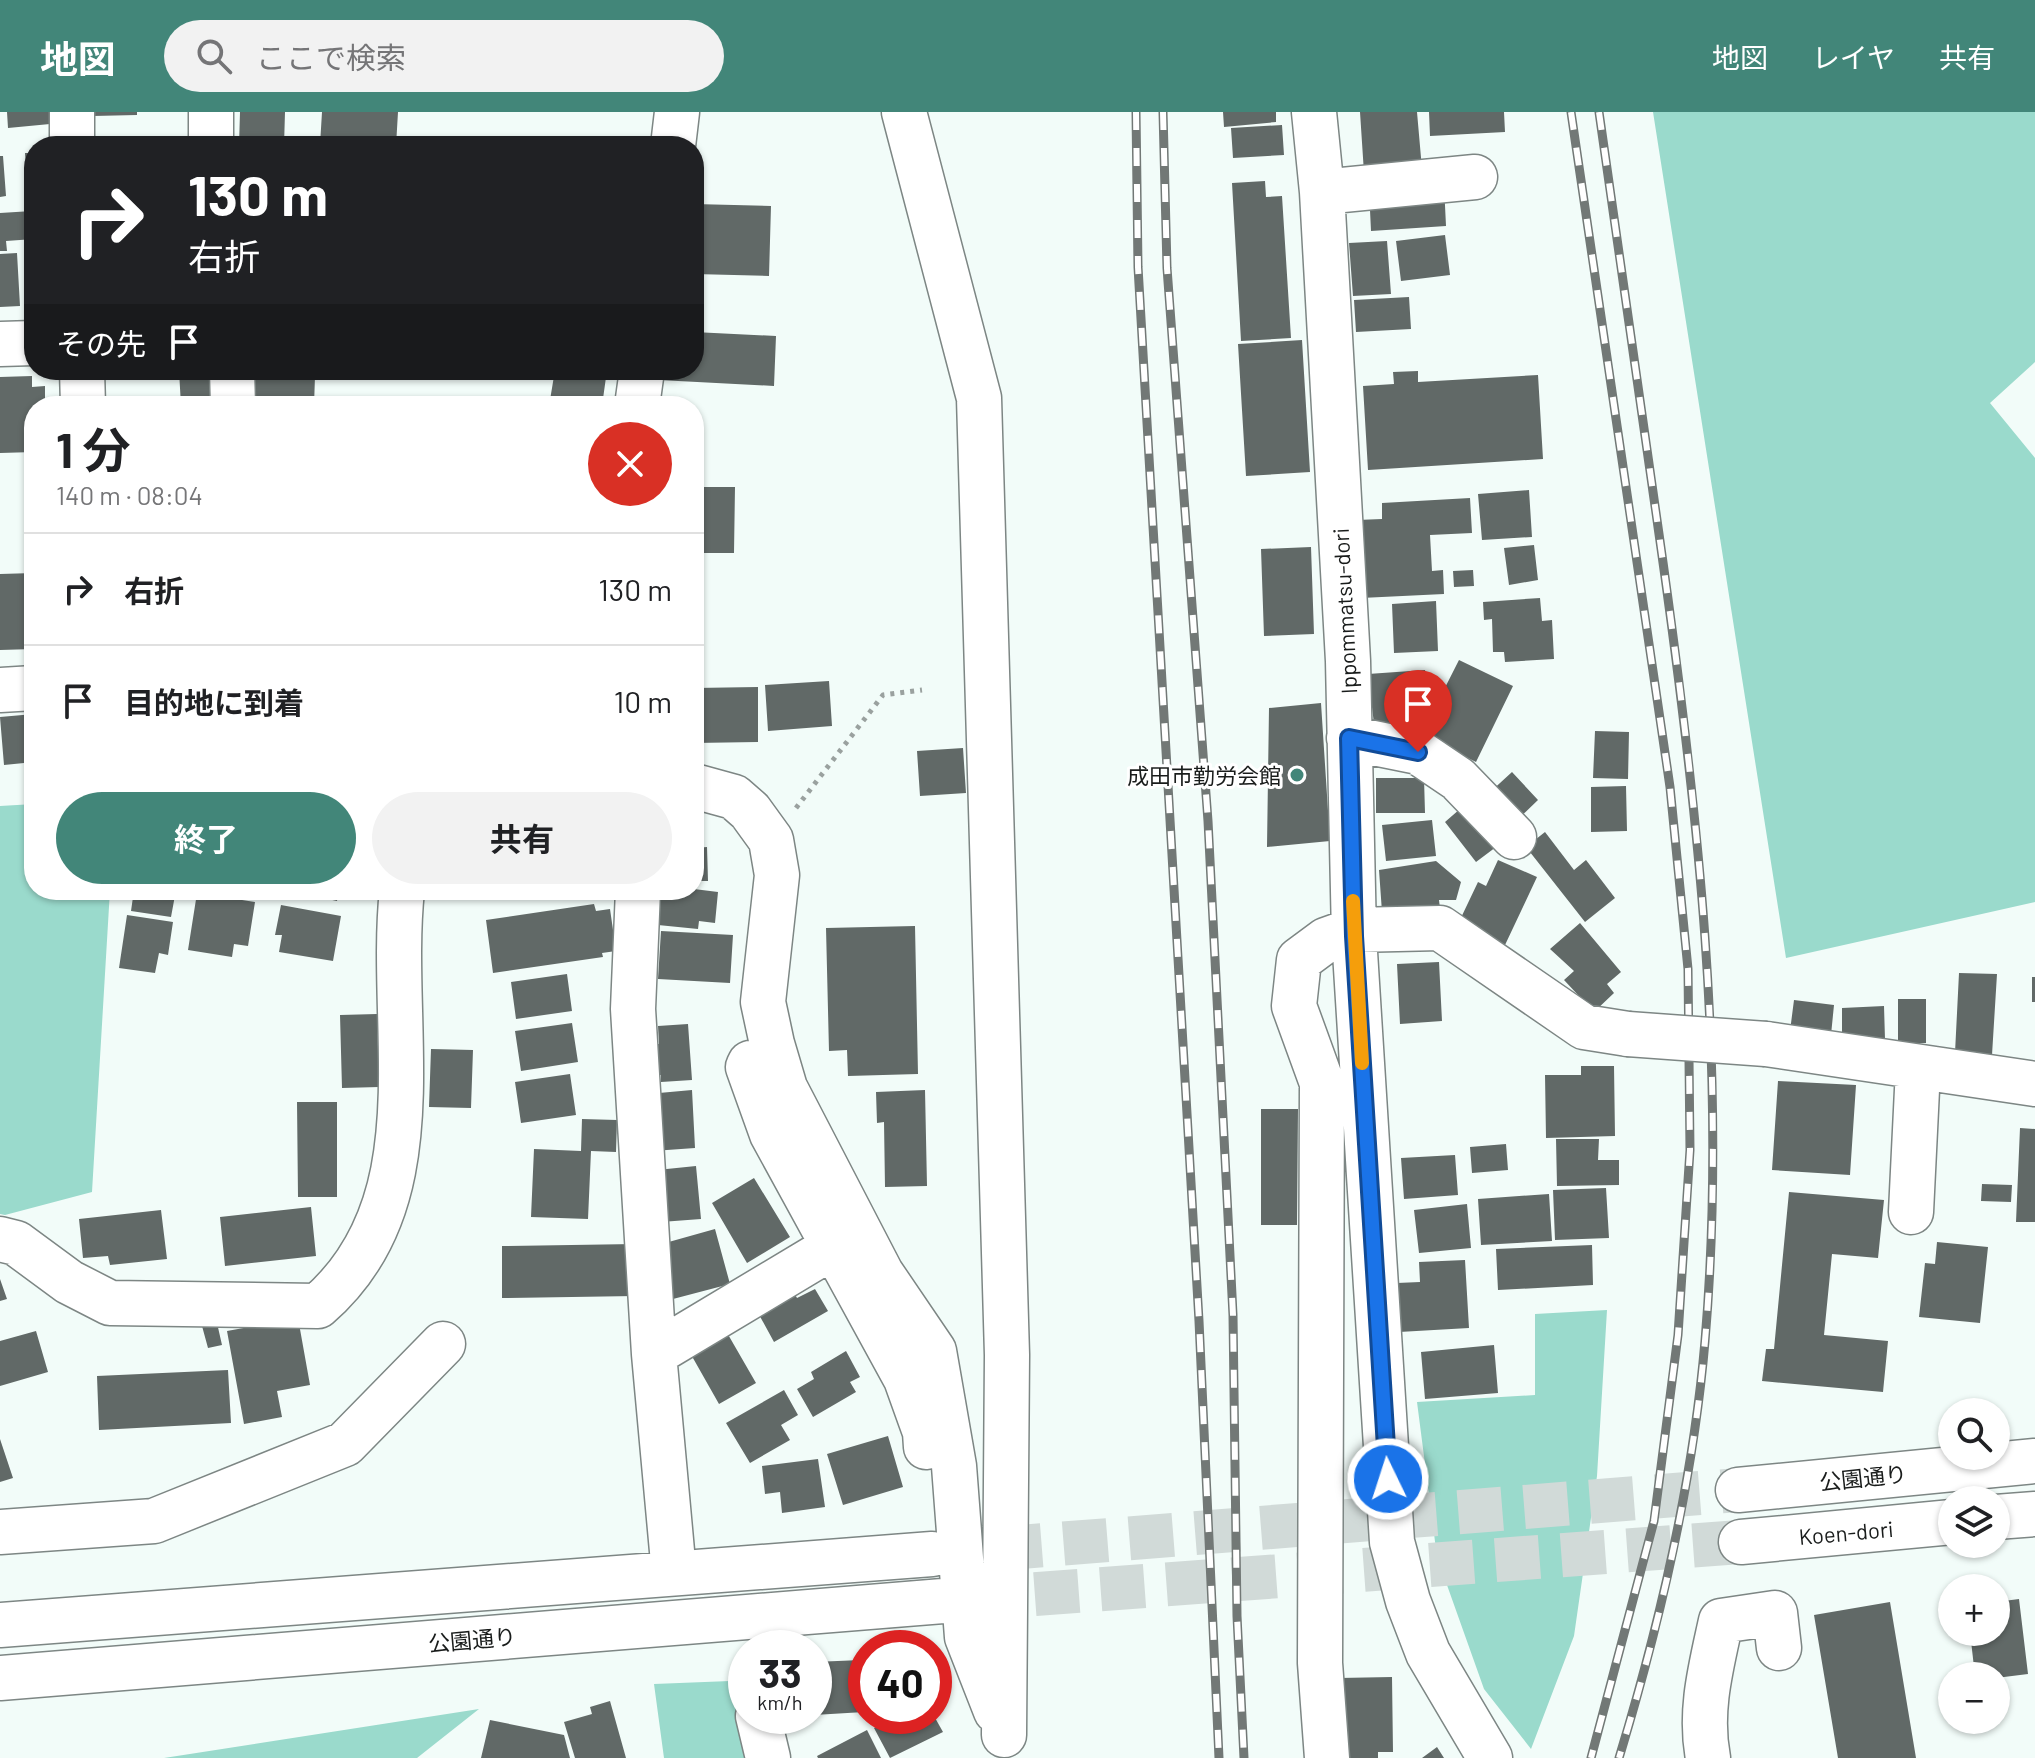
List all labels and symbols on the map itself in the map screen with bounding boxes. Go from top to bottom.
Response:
street label: Ippommatsu-dori [1327,527,1361,695]
pin [1384,670,1452,752]
place label: 成田市勤労会館 [1127,762,1281,788]
marker: 成田市勤労会館 [1288,766,1306,784]
position arrow [1346,1437,1430,1521]
street label: 公園通り [1818,1459,1908,1495]
street label: Koen-dori [1798,1515,1894,1549]
street label: 公園通り [427,1622,517,1656]
speed limit sign: 40 [848,1630,952,1734]

